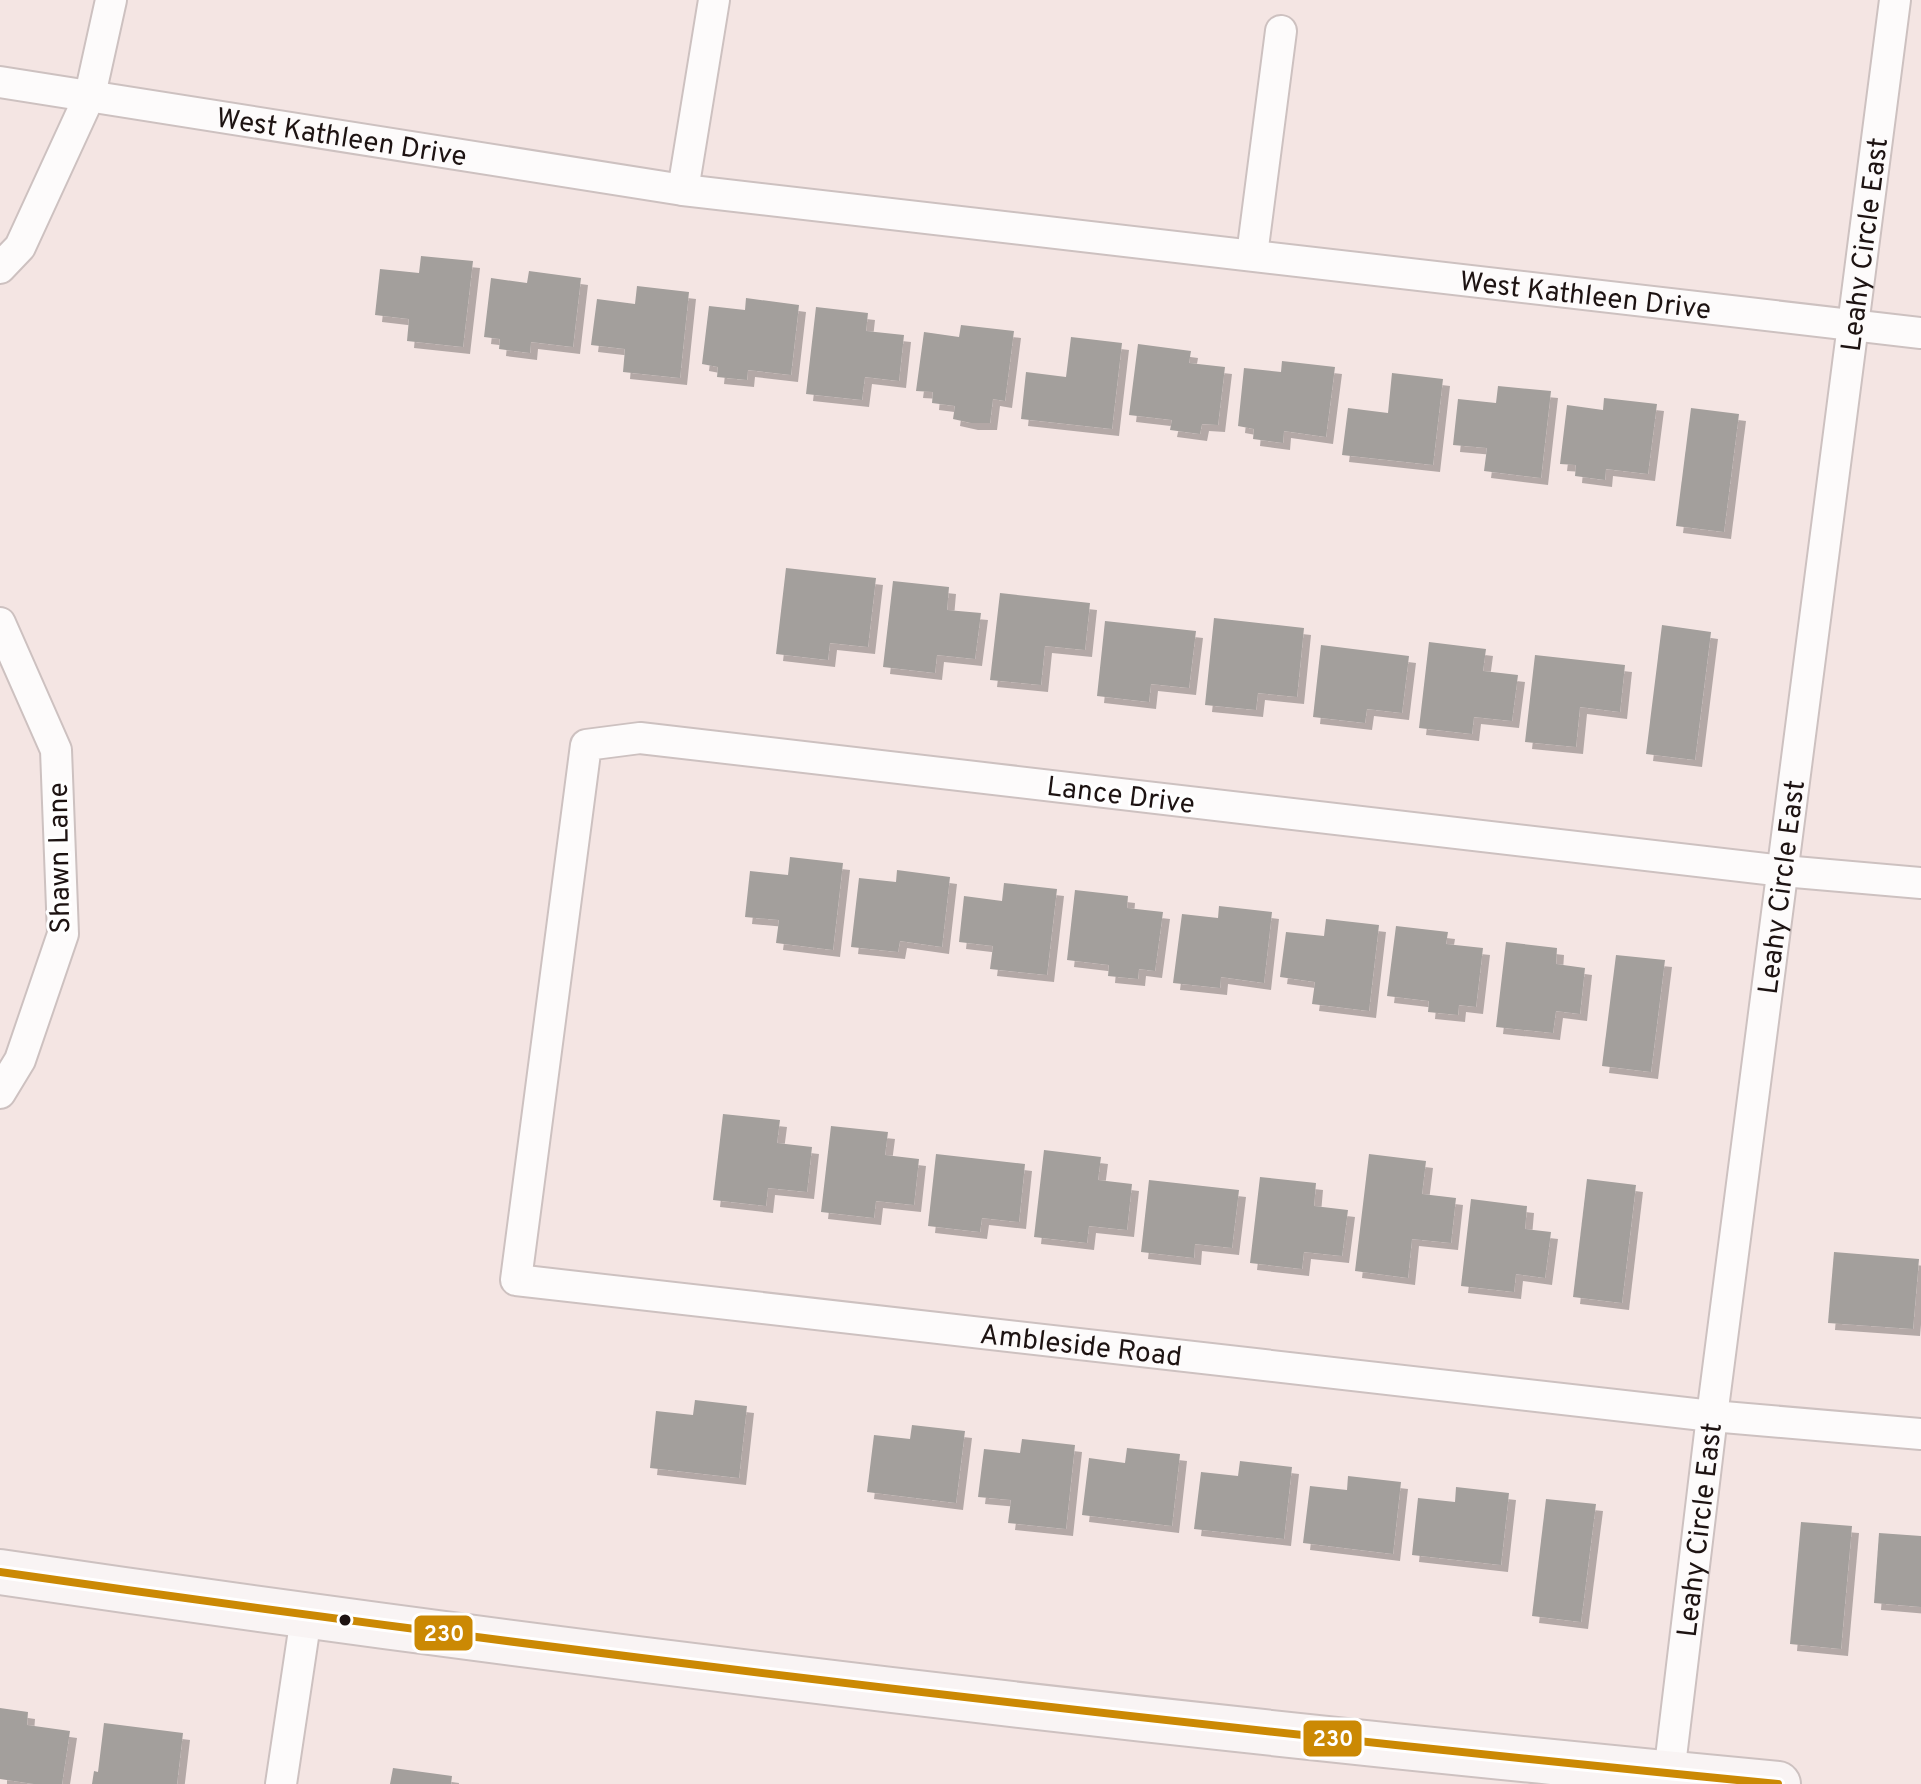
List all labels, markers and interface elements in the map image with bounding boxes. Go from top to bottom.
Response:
street label: West Kathleen Drive [214,101,469,177]
street label: Leahy Circle East [1835,135,1898,354]
street label: West Kathleen Drive [1457,265,1713,330]
street label: Lance Drive [1044,770,1197,824]
street label: Leahy Circle East [1752,778,1815,997]
street label: Shawn Lane [42,782,80,934]
street label: Ambleside Road [978,1318,1184,1377]
street label: Leahy Circle East [1671,1421,1732,1639]
unlabelled marker [337,1612,353,1628]
line badge: 230 [413,1614,474,1652]
text: 230 [424,1622,464,1649]
line badge: 230 [1302,1719,1363,1758]
text: 230 [1313,1727,1353,1754]

